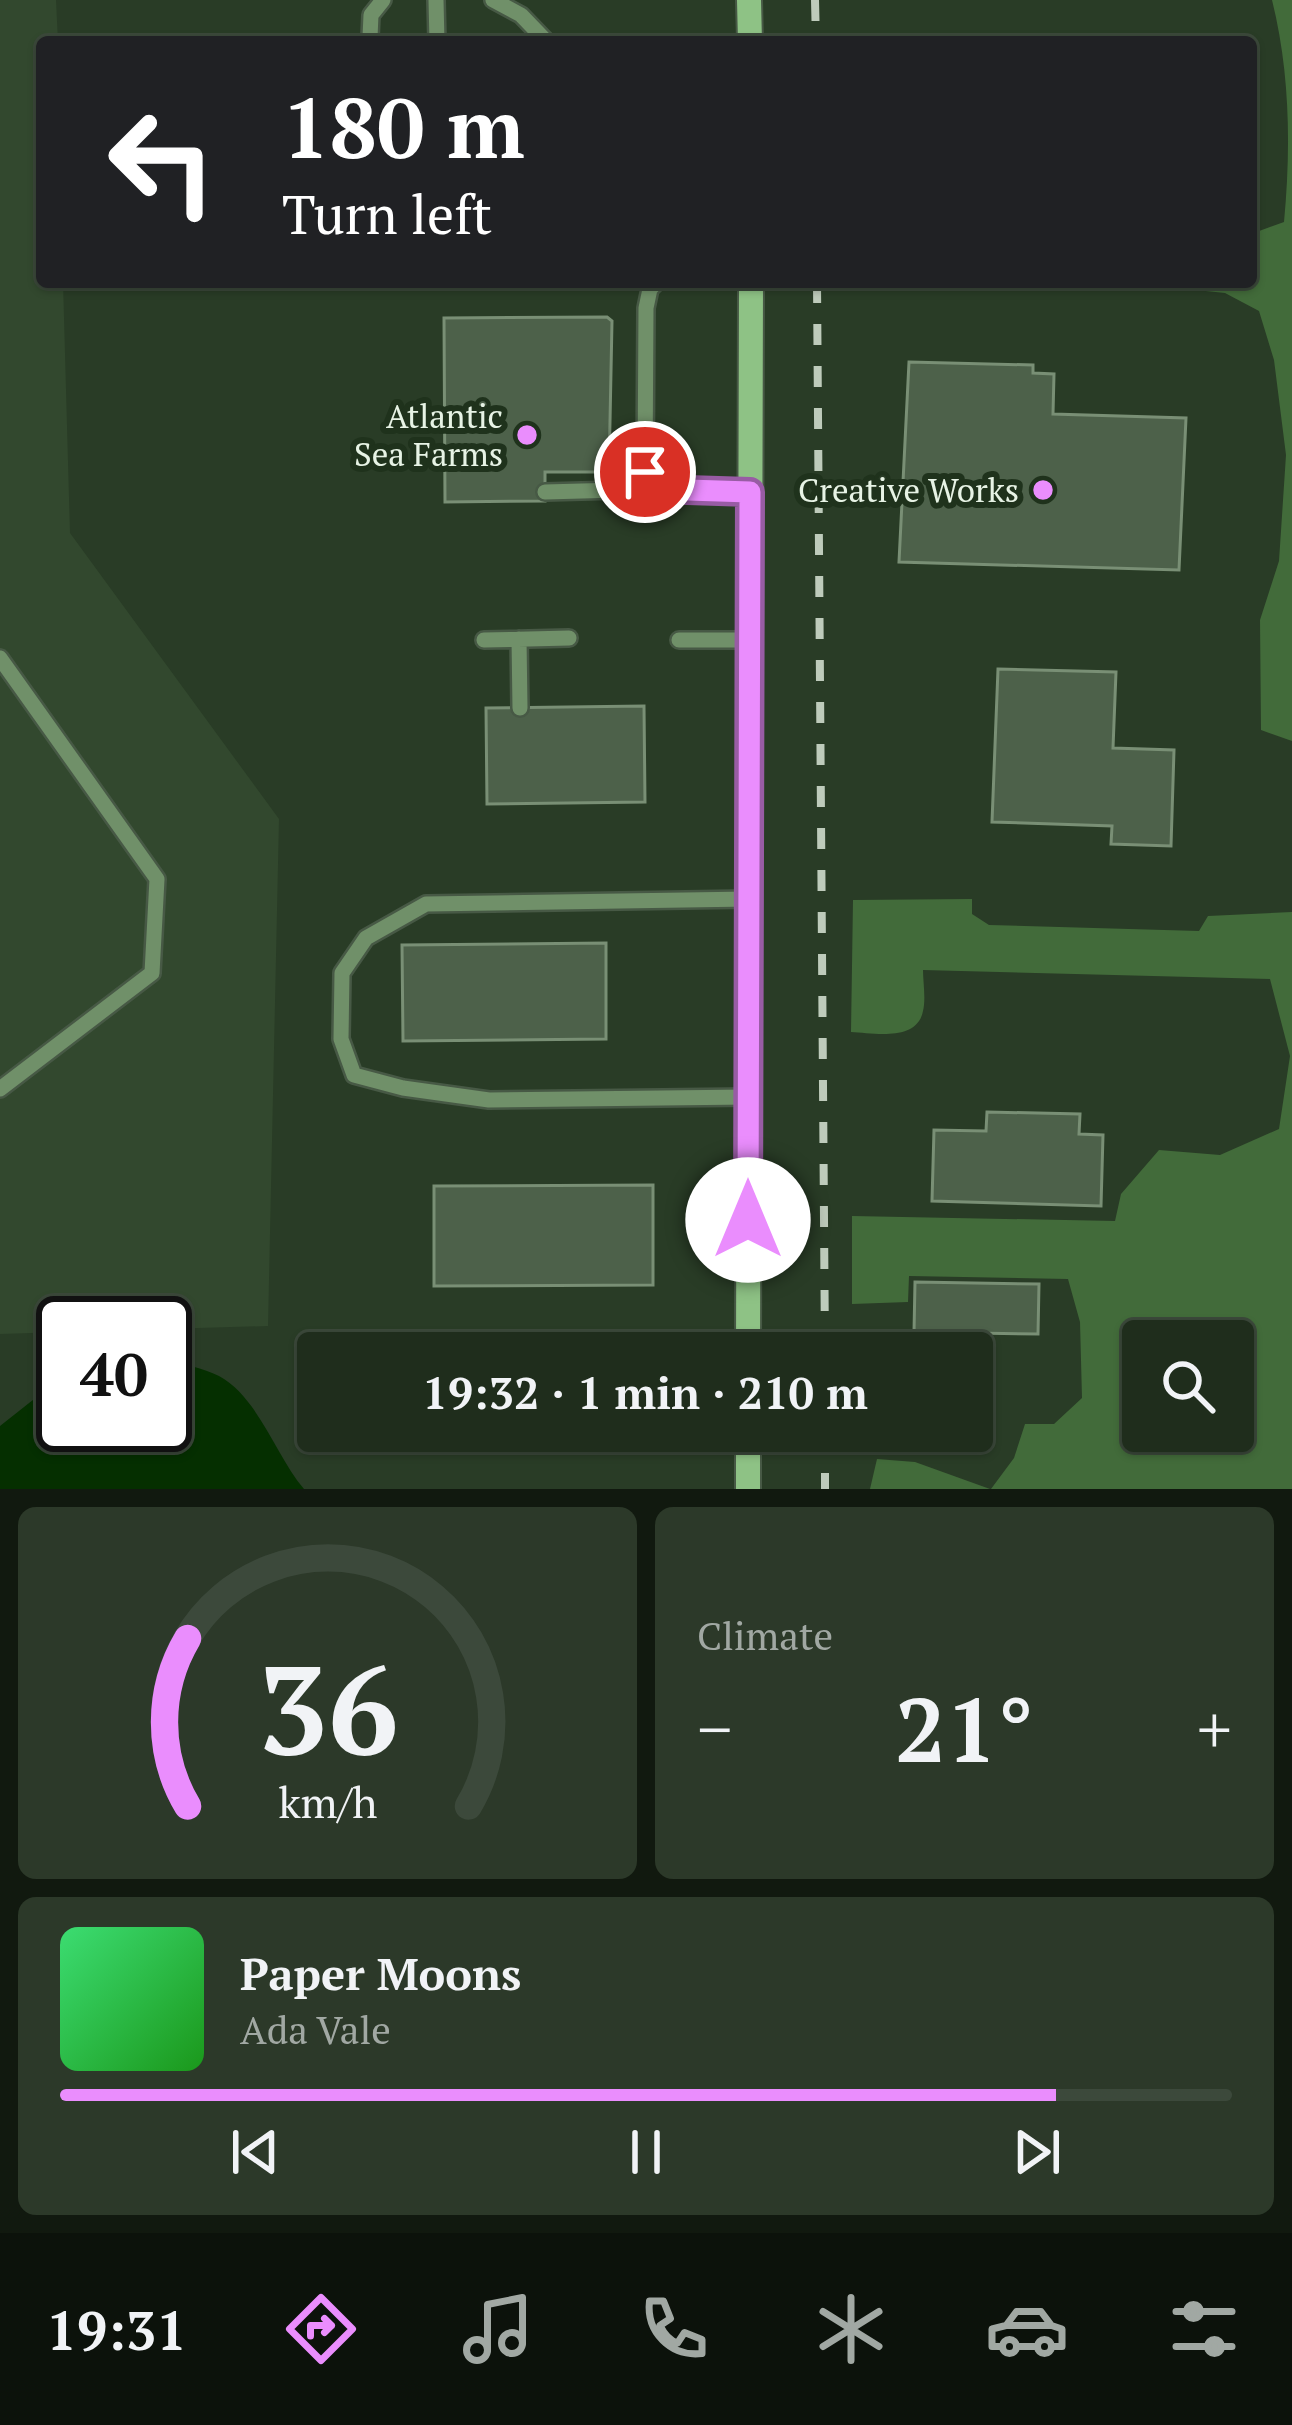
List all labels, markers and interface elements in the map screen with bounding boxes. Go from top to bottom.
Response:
text: 180 m [282,71,525,182]
icon: left [84,84,240,240]
text: Turn left [282,178,492,249]
place label: Atlantic Sea Farms [354,394,503,475]
pin [594,421,696,523]
marker: Atlantic Sea Farms [514,422,540,448]
icon: arrive [612,439,678,505]
place label: Creative Works [798,468,1019,511]
marker: Creative Works [1030,477,1056,503]
position arrow [685,1157,811,1283]
speed limit sign: 40 [36,1296,192,1452]
map controls [1122,1320,1254,1452]
button: search [1122,1320,1254,1452]
text: 19:32 · 1 min · 210 m [422,1362,868,1422]
text: Climate [697,1609,833,1661]
text: 36 [257,1625,398,1791]
text: 21° [895,1668,1034,1788]
text: − [697,1684,732,1772]
text: + [1197,1684,1232,1772]
text: km/h [278,1773,377,1830]
text: Paper Moons [240,1943,521,2003]
text: Ada Vale [240,2003,391,2055]
icon: previous [222,2119,288,2185]
icon: pause [613,2119,679,2185]
icon: next [1004,2119,1070,2185]
icon: directions [279,2287,363,2371]
icon: music [456,2287,540,2371]
icon: phone [632,2287,716,2371]
icon: climate [809,2287,893,2371]
icon: car [985,2287,1069,2371]
icon: filters [1162,2287,1246,2371]
text: 19:31 [46,2294,187,2365]

